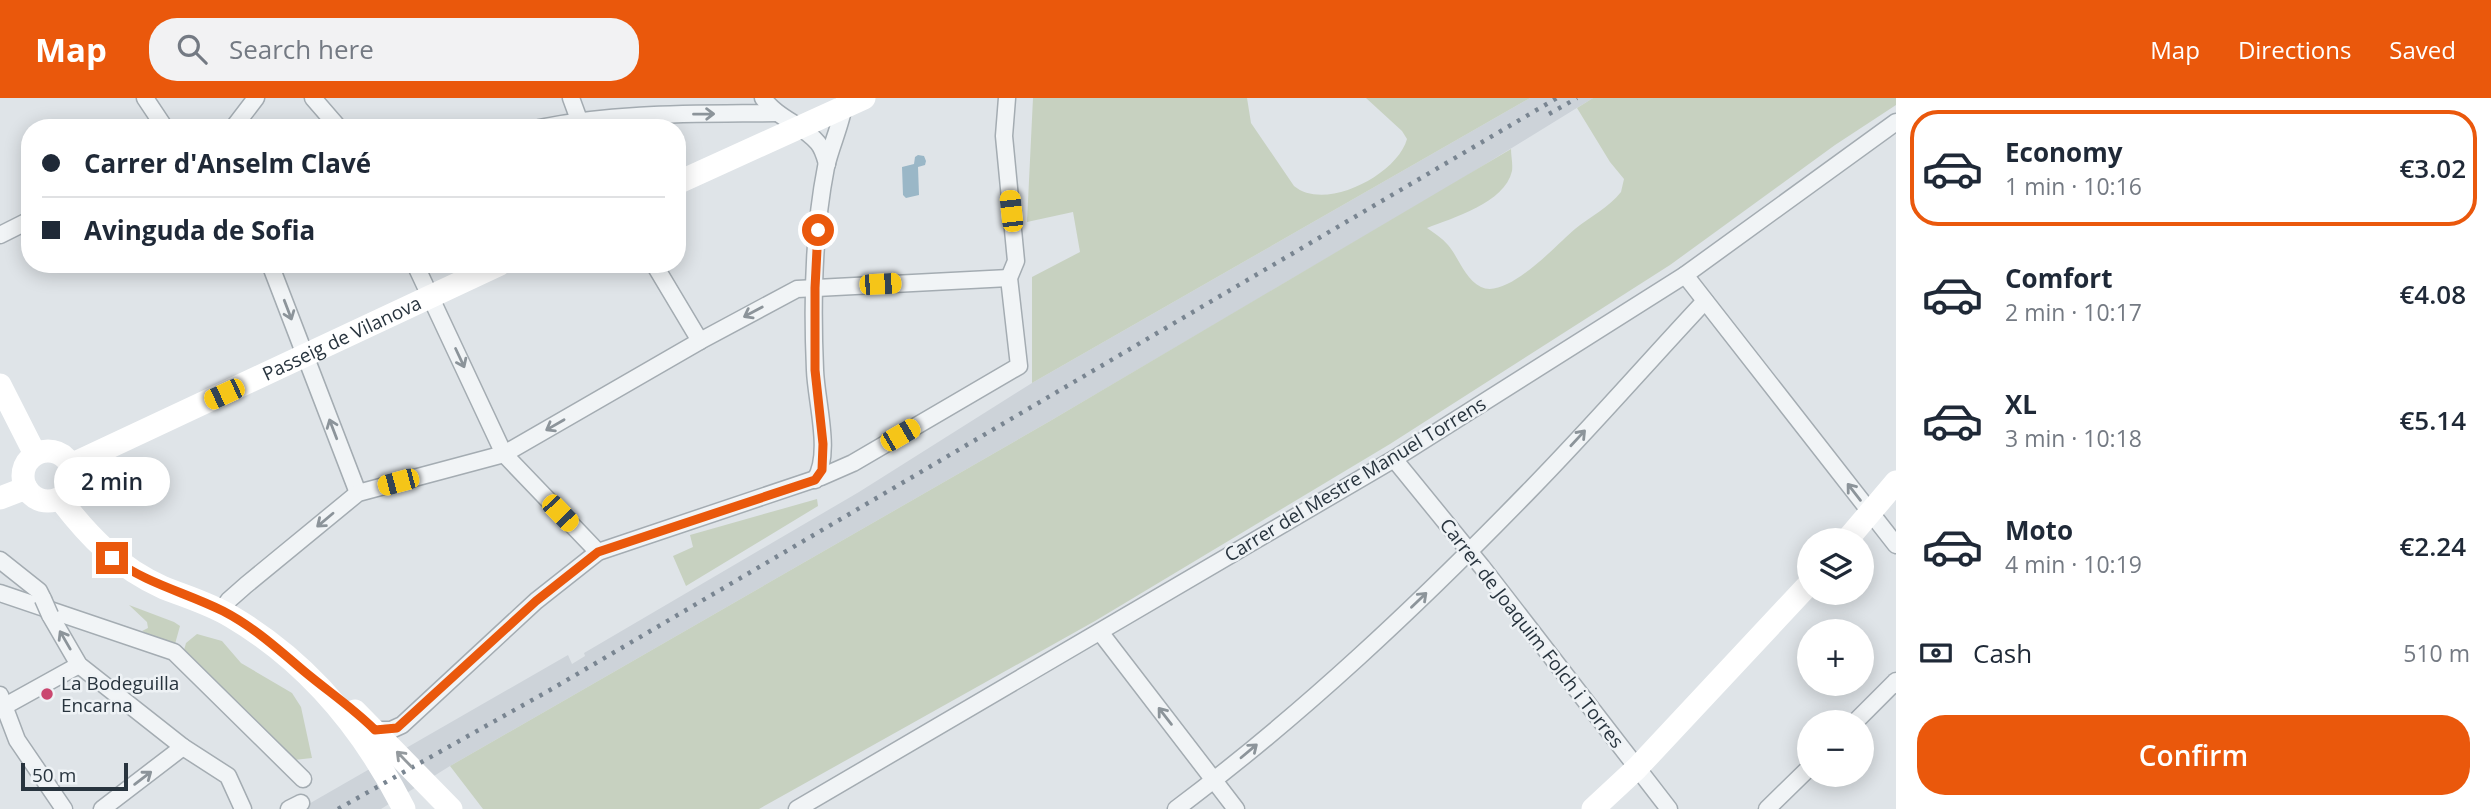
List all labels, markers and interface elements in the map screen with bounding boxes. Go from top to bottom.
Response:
search box [149,18,639,81]
text: Map [35,27,107,72]
icon: search [173,30,211,68]
text: Search here [229,31,374,67]
text: Map [2150,33,2200,66]
text: Directions [2238,33,2351,66]
text: Saved [2389,33,2456,66]
one-way arrow [693,108,716,121]
text: Economy [2005,134,2123,170]
icon: car [1921,137,1984,200]
text: Carrer d'Anselm Clavé [84,145,371,181]
text: €3.02 [2399,150,2466,186]
text: 1 min · 10:16 [2005,170,2142,202]
car [999,189,1024,233]
text: Avinguda de Sofia [84,212,315,248]
route start [802,214,834,246]
text: Comfort [2005,260,2112,296]
icon: car [1921,263,1984,326]
car [859,272,902,296]
text: €4.08 [2399,276,2466,312]
street label: Passeig de Vilanova [258,290,425,387]
text: 2 min · 10:17 [2005,296,2142,328]
one-way arrow [282,299,295,321]
one-way arrow [743,306,763,320]
one-way arrow [454,347,467,368]
car [201,376,248,412]
text: XL [2005,386,2037,422]
icon: car [1921,389,1984,452]
street label: Carrer del Mestre Manuel Torrens [1219,390,1491,568]
text: €5.14 [2399,402,2466,438]
car [877,415,924,455]
one-way arrow [545,418,565,432]
one-way arrow [326,419,339,440]
text: 3 min · 10:18 [2005,422,2142,454]
one-way arrow [1570,430,1587,447]
callout: 2 min [54,456,170,505]
text: 2 min [81,465,143,497]
car [375,466,422,498]
one-way arrow [1847,483,1862,501]
car [538,491,583,535]
one-way arrow [317,512,335,527]
text: Moto [2005,512,2073,548]
street label: Carrer de Joaquim Folch i Torres [1434,513,1630,753]
icon: car [1921,515,1984,578]
map controls [1797,528,1874,787]
button: layers [1797,528,1874,605]
text: €2.24 [2399,528,2466,564]
route end [96,542,128,574]
text: 4 min · 10:19 [2005,548,2142,580]
one-way arrow [1410,592,1427,609]
button: + [1797,619,1874,696]
one-way arrow [57,630,71,650]
icon: cash [1917,634,1955,672]
text: Cash [1973,635,2032,671]
text: 510 m [2403,637,2470,669]
place label: La Bodeguilla Encarna [61,670,179,718]
marker: La Bodeguilla Encarna [39,686,55,702]
one-way arrow [1157,707,1172,725]
button: − [1797,710,1874,787]
button: Confirm [1917,715,2470,795]
one-way arrow [1240,743,1258,759]
one-way arrow [395,751,412,768]
scale bar [21,760,128,792]
text: 50 m [32,762,76,788]
one-way arrow [133,771,151,786]

